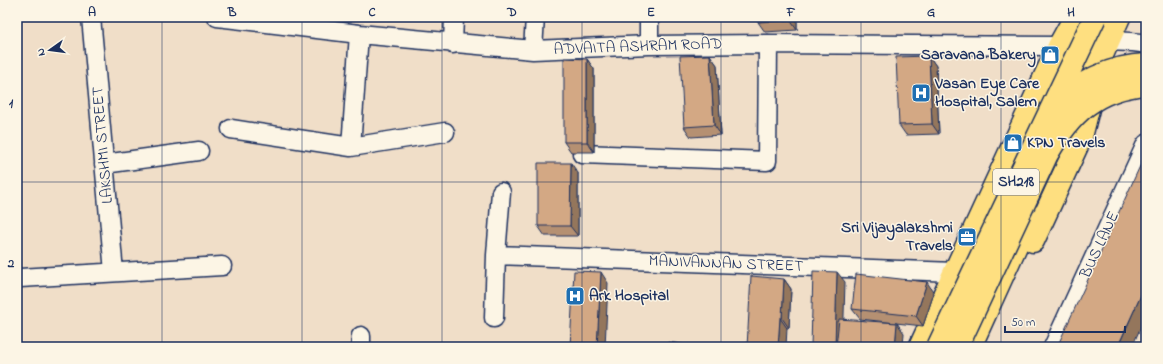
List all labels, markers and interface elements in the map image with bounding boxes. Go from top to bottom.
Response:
text: A [88,3,96,22]
text: B [227,3,237,22]
text: C [368,3,376,22]
text: D [506,3,517,22]
text: E [647,3,655,22]
text: F [786,3,796,22]
text: G [927,3,935,22]
text: H [1067,3,1075,22]
north arrow [30,30,70,70]
street label: ADVAITA ASHRAM ROAD [553,32,723,62]
place label: Saravana Bakery [921,43,1036,68]
shop icon: Saravana Bakery [1039,44,1061,66]
text: N [33,47,50,58]
place label: Vasan Eye Care Hospital, Salem [934,72,1040,114]
hospital icon: Vasan Eye Care Hospital, Salem [910,82,932,104]
street label: LAKSHMI STREET [86,85,120,205]
text: 1 [9,94,14,113]
place label: KPN Travels [1027,131,1105,155]
shop icon: KPN Travels [1002,132,1024,154]
road number: SH218 [993,169,1039,195]
street label: BUS LANE [1074,208,1126,283]
place label: Sri Vijayalakshmi Travels [841,216,953,258]
office icon: Sri Vijayalakshmi Travels [956,226,978,248]
street label: MANIVANNAN STREET [648,249,804,279]
text: 2 [7,254,15,273]
place label: Ark Hospital [589,284,669,308]
hospital icon: Ark Hospital [564,285,586,307]
scale bar [1005,308,1125,334]
text: 50 m [1011,314,1035,332]

